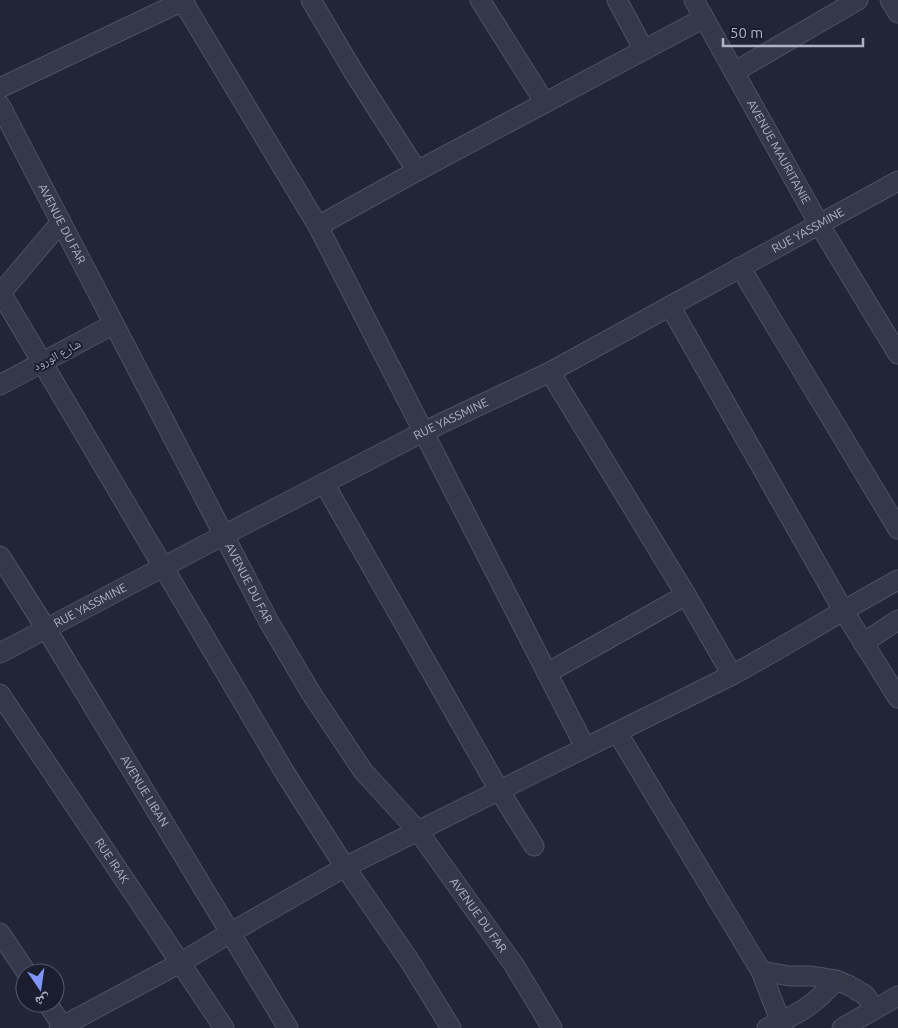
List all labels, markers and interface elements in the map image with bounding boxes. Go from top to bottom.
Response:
scale bar [723,15,863,47]
text: 50 m [730,24,763,41]
street label: AVENUE MAURITANIE [745,97,814,206]
street label: AVENUE DU FAR [36,181,89,266]
street label: RUE YASSMINE [769,205,846,255]
street label: شارع الورود [31,337,84,374]
street label: RUE YASSMINE [411,395,490,442]
street label: AVENUE DU FAR [223,541,276,626]
street label: RUE YASSMINE [51,580,129,630]
street label: AVENUE LIBAN [118,753,172,829]
street label: RUE IRAK [93,836,132,886]
street label: AVENUE DU FAR [448,875,510,955]
north arrow [15,963,65,1013]
text: ش [34,990,52,1010]

